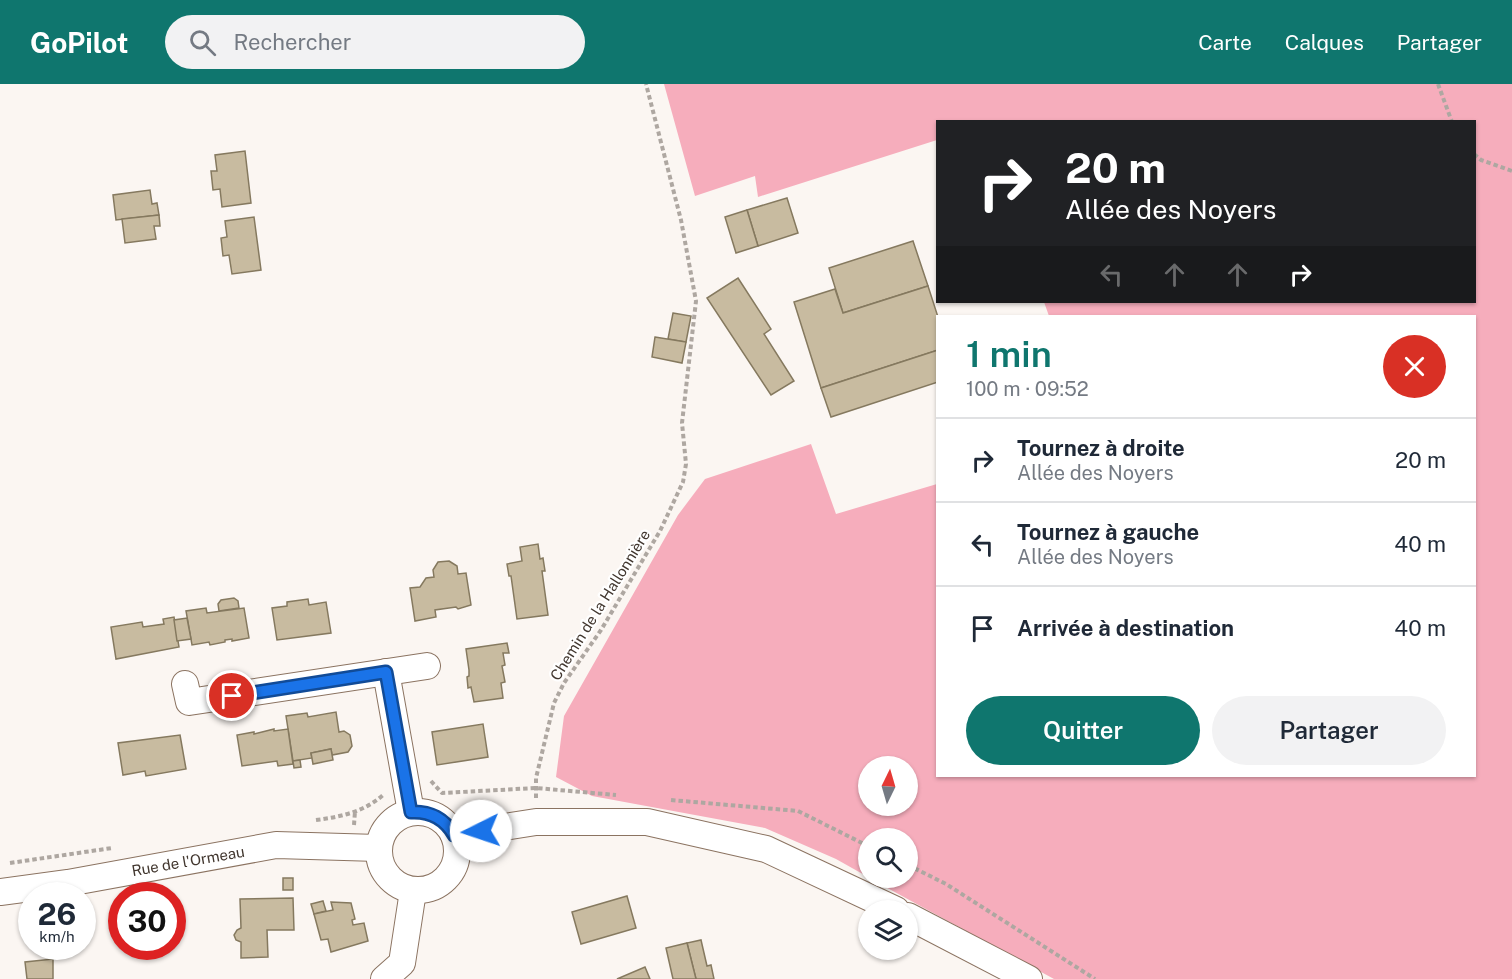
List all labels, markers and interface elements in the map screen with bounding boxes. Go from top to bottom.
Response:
search box [165,15,585,69]
text: GoPilot [30,26,129,59]
icon: search [186,26,219,59]
text: Rechercher [234,29,351,55]
text: Carte [1198,30,1252,55]
text: Calques [1285,30,1364,55]
text: Partager [1397,30,1482,55]
text: 20 m [1065,143,1166,192]
icon: right [966,144,1044,222]
text: Allée des Noyers [1065,193,1276,225]
icon: left [1095,258,1128,291]
icon: ahead [1158,258,1191,291]
icon: ahead [1221,258,1254,291]
icon: right [1284,258,1317,291]
text: 1 min [966,333,1052,375]
button: close [1383,335,1446,398]
text: 100 m · 09:52 [966,377,1089,401]
text: Tournez à droite [1017,435,1185,461]
icon: right [966,444,999,477]
text: 20 m [1395,447,1446,473]
text: Allée des Noyers [1017,461,1174,485]
text: Tournez à gauche [1017,519,1199,545]
street label: Chemin de la Hallonnière [547,527,653,683]
icon: left [966,528,999,561]
text: 40 m [1394,531,1446,557]
text: Allée des Noyers [1017,545,1174,569]
icon: arrive [966,612,999,645]
text: Arrivée à destination [1017,615,1234,641]
text: 40 m [1394,615,1446,641]
pin [206,670,257,721]
icon: arrive [215,679,248,712]
button: Quitter [966,696,1200,765]
button: Partager [1212,696,1446,765]
north arrow [858,756,918,816]
map controls [858,756,918,960]
position arrow [449,799,513,863]
button: search [858,828,918,888]
street label: Rue de l'Ormeau [130,843,246,879]
speed limit sign: 30 [108,882,186,960]
text: 26 [38,896,76,932]
button: layers [858,900,918,960]
text: km/h [39,928,75,945]

